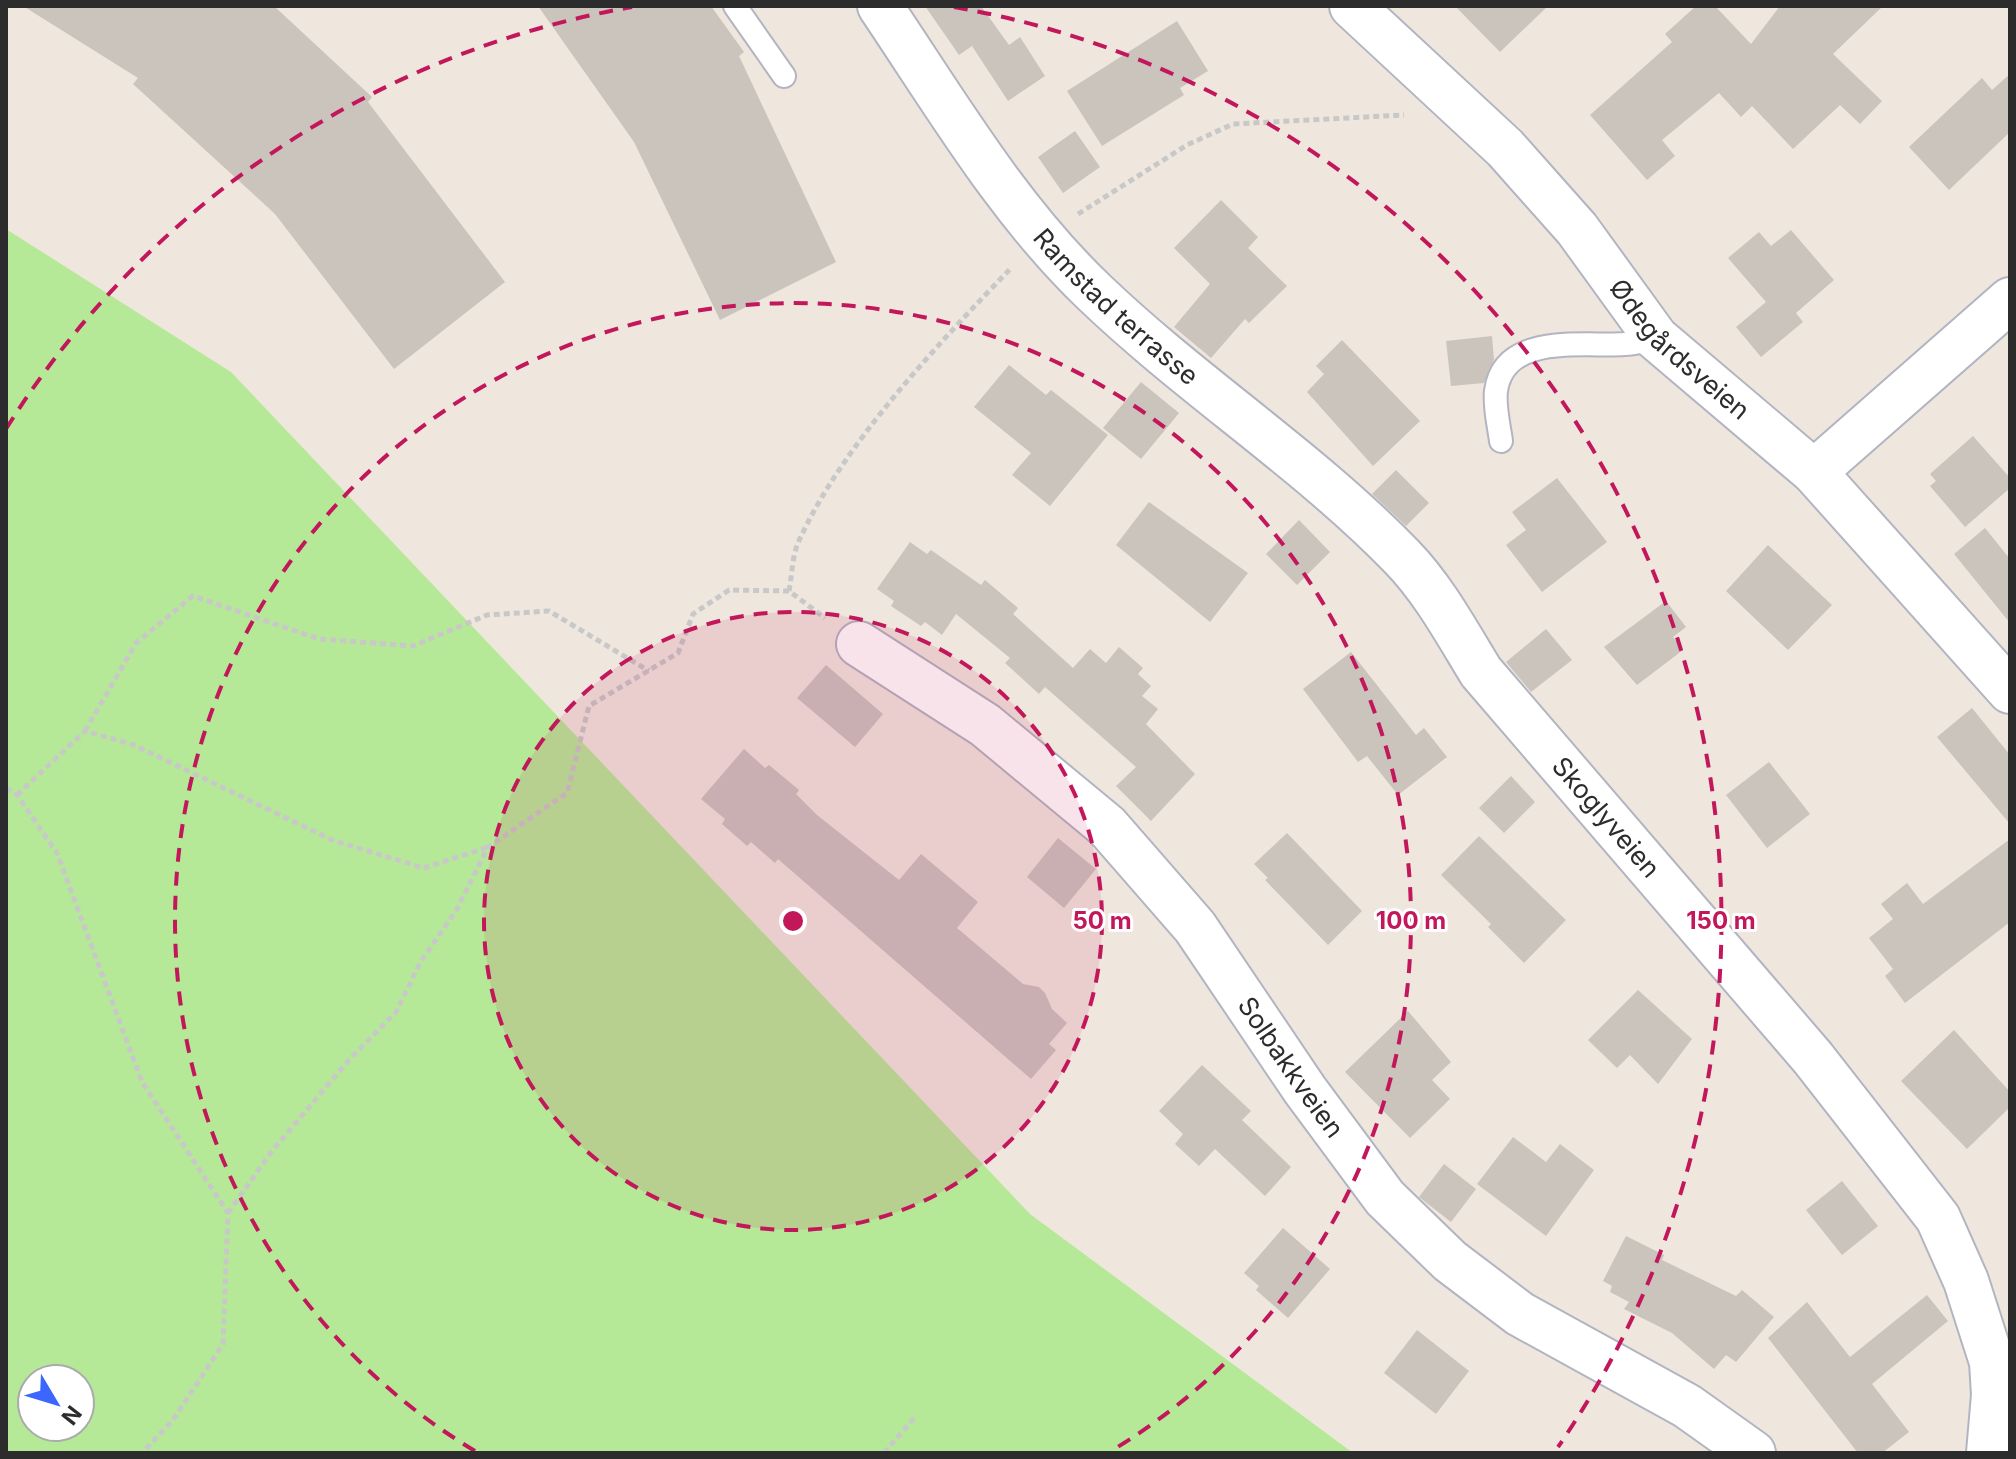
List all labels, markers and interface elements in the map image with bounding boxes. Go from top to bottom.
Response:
street label: Ramstad terrasse [1027,222,1205,391]
street label: Ødegårdsveien [1603,273,1756,426]
street label: Skoglyveien [1546,750,1667,884]
text: 50 m [1072,906,1132,935]
text: 100 m [1376,906,1446,935]
text: 150 m [1686,906,1756,935]
centre of rings [779,907,807,935]
street label: Solbakkveien [1232,991,1351,1143]
north arrow [16,1363,96,1443]
text: N [56,1401,87,1430]

